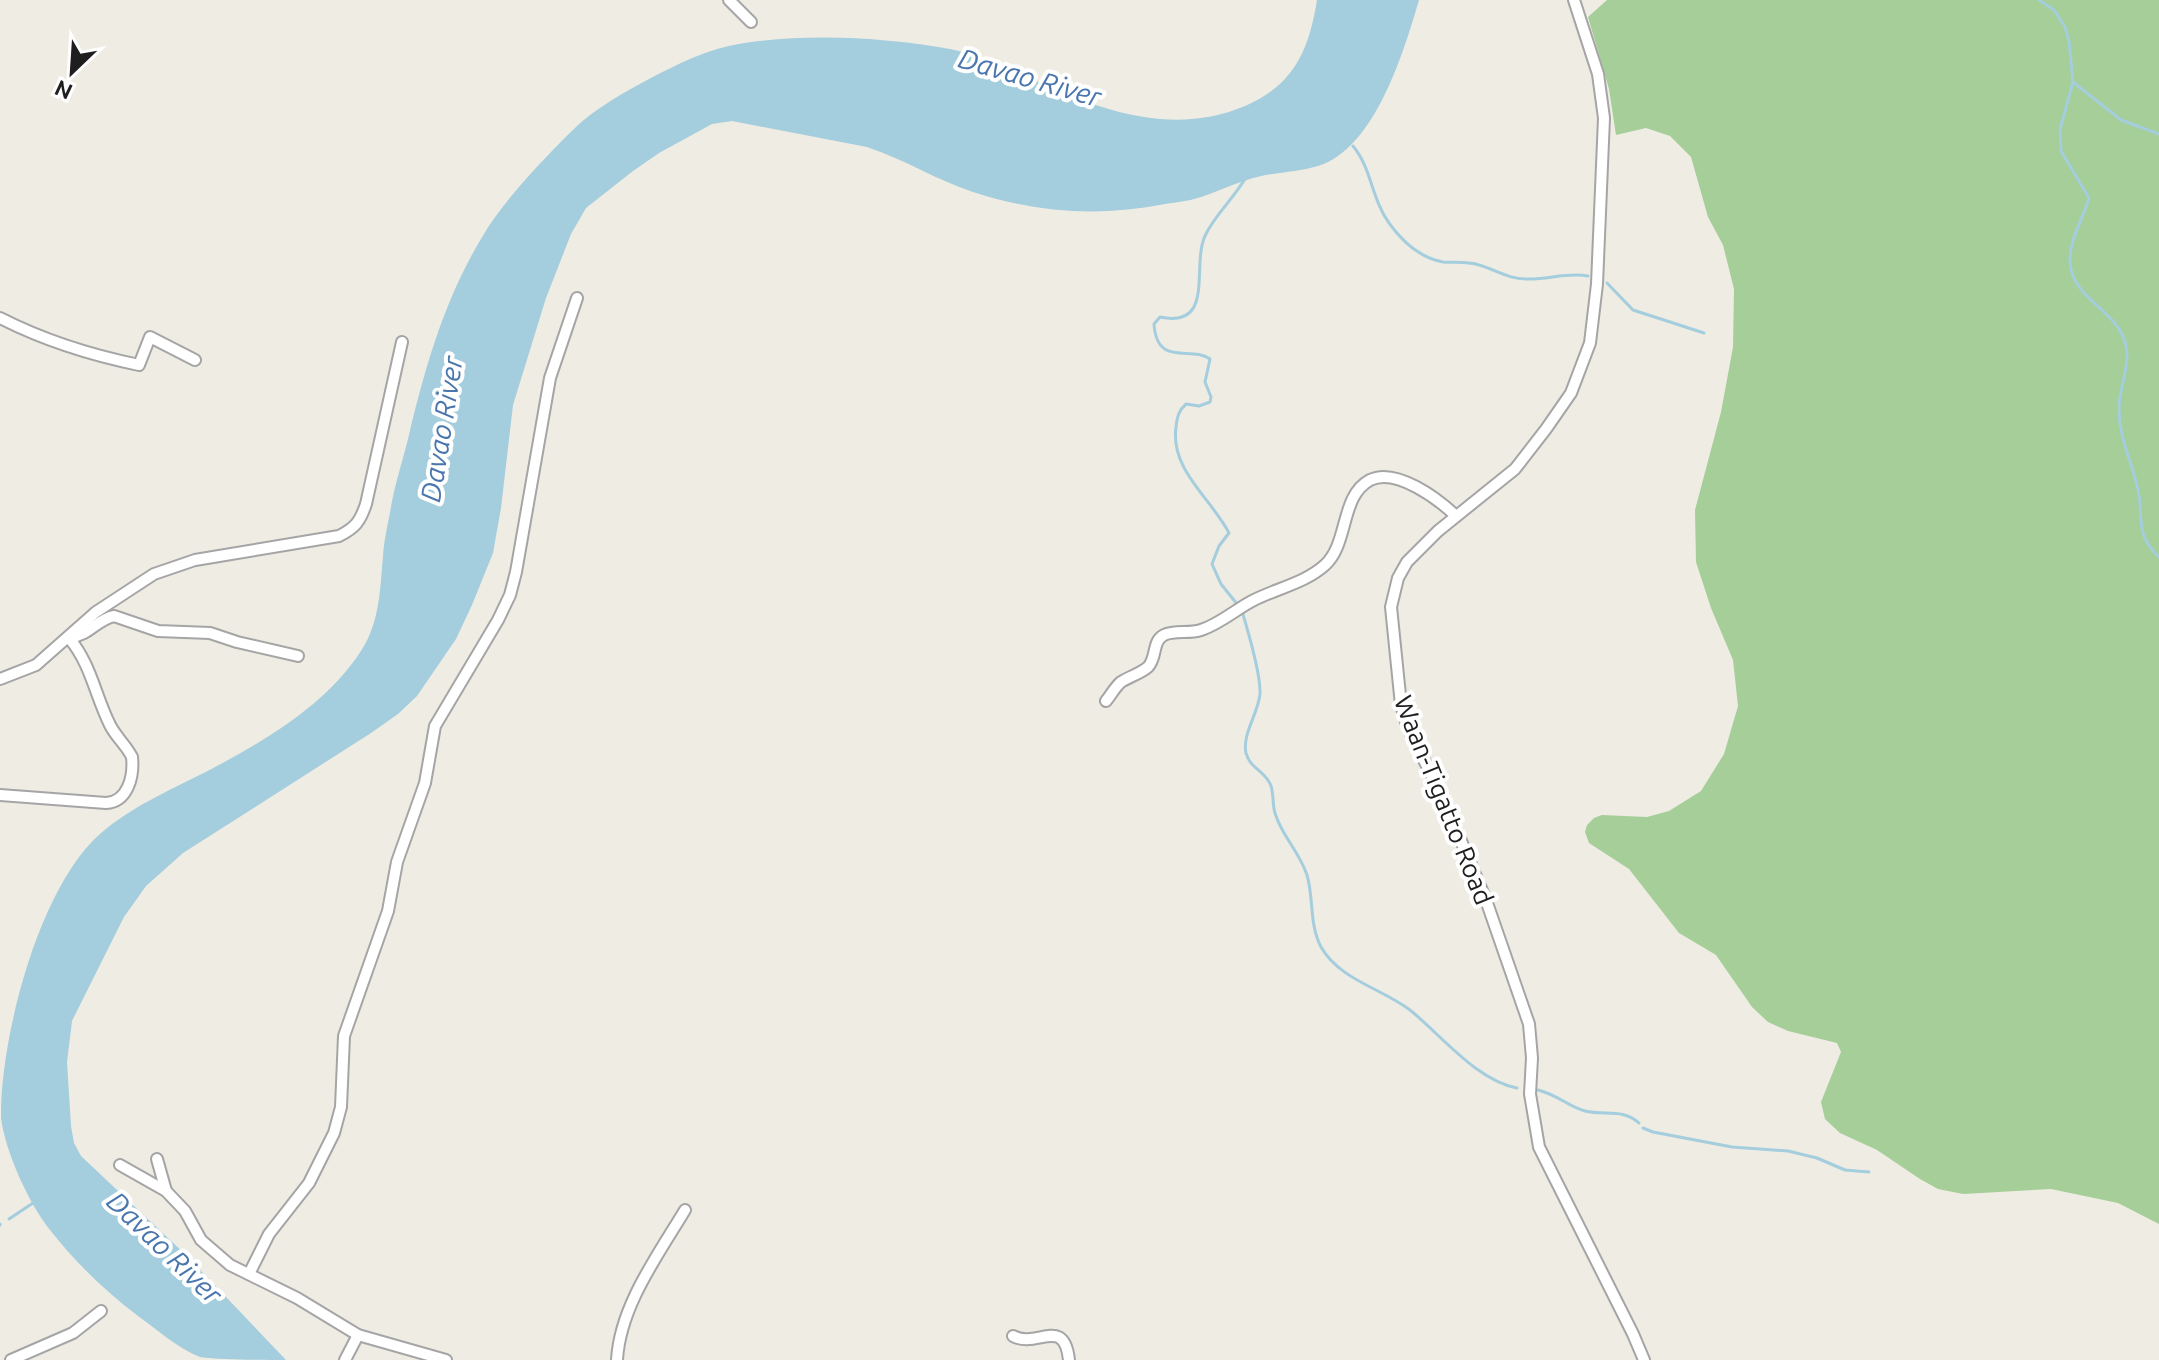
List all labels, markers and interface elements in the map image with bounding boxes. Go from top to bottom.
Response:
north arrow [32,32,112,112]
water label: Davao River [955,42,1106,113]
text: N [51,76,76,105]
water label: Davao River [414,353,468,504]
street label: Waan-Tigatto Road [1389,691,1499,909]
water label: Davao River [101,1185,230,1310]

